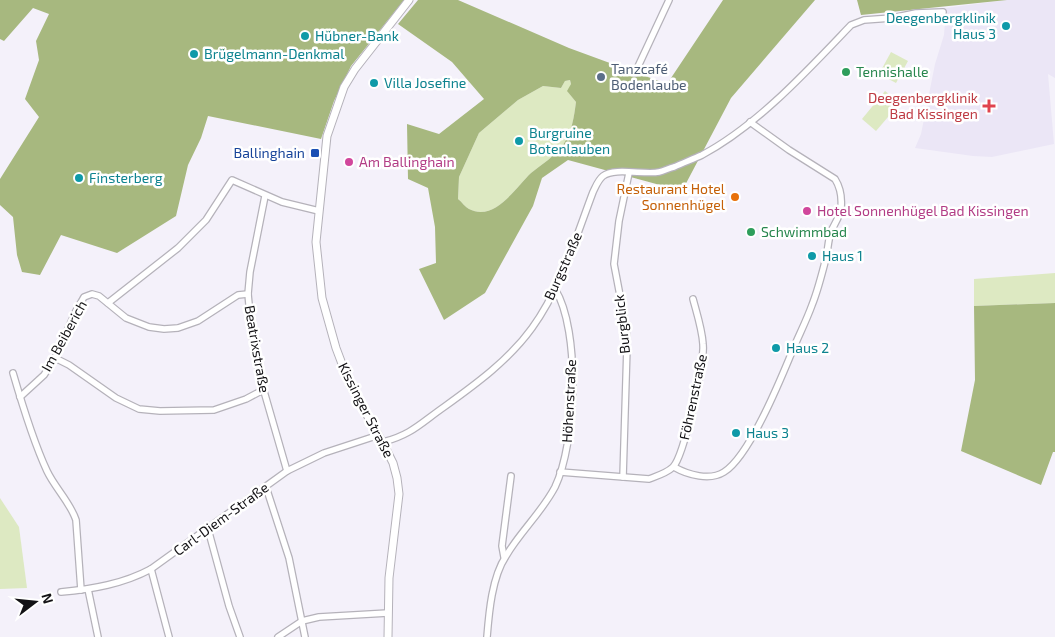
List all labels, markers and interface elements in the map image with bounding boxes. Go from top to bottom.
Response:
place label: Deegenbergklinik Haus 3 [886,9,996,42]
marker: Deegenbergklinik Haus 3 [1000,20,1012,32]
place label: Hübner-Bank [315,27,399,44]
marker: Hübner-Bank [299,30,311,42]
place label: Brügelmann-Denkmal [204,45,345,62]
marker: Brügelmann-Denkmal [188,48,200,60]
place label: Tanzcafé Bodenlaube [611,60,687,93]
place label: Tennishalle [856,63,929,80]
marker: Tennishalle [840,66,852,78]
marker: Tanzcafé Bodenlaube [595,71,607,83]
place label: Villa Josefine [384,74,466,91]
marker: Villa Josefine [368,77,380,89]
place label: Deegenbergklinik Bad Kissingen [868,89,978,122]
marker: Deegenbergklinik Bad Kissingen [982,99,996,113]
place label: Burgruine Botenlauben [529,124,610,157]
marker: Burgruine Botenlauben [513,135,525,147]
place label: Ballinghain [233,144,305,161]
marker: Ballinghain [309,147,321,159]
place label: Am Ballinghain [359,153,455,170]
marker: Am Ballinghain [343,156,355,168]
place label: Finsterberg [89,169,163,186]
marker: Finsterberg [73,172,85,184]
place label: Restaurant Hotel Sonnenhügel [617,180,726,213]
marker: Restaurant Hotel Sonnenhügel [729,191,741,203]
place label: Hotel Sonnenhügel Bad Kissingen [817,202,1029,219]
marker: Hotel Sonnenhügel Bad Kissingen [801,205,813,217]
place label: Schwimmbad [761,223,847,240]
marker: Schwimmbad [745,226,757,238]
street label: Burgstraße [540,229,585,302]
place label: Haus 1 [822,247,863,264]
marker: Haus 1 [806,250,818,262]
street label: Burgblick [610,294,633,355]
street label: Im Beiberich [37,297,90,374]
street label: Beatrixstraße [241,304,274,394]
place label: Haus 2 [786,339,829,356]
marker: Haus 2 [770,342,782,354]
street label: Föhrenstraße [675,352,710,441]
street label: Kissinger Straße [335,359,398,460]
street label: Höhenstraße [558,359,579,443]
place label: Haus 3 [746,424,789,441]
marker: Haus 3 [730,427,742,439]
street label: Carl-Diem-Straße [170,478,272,559]
north arrow [10,577,60,627]
text: N [38,591,58,605]

